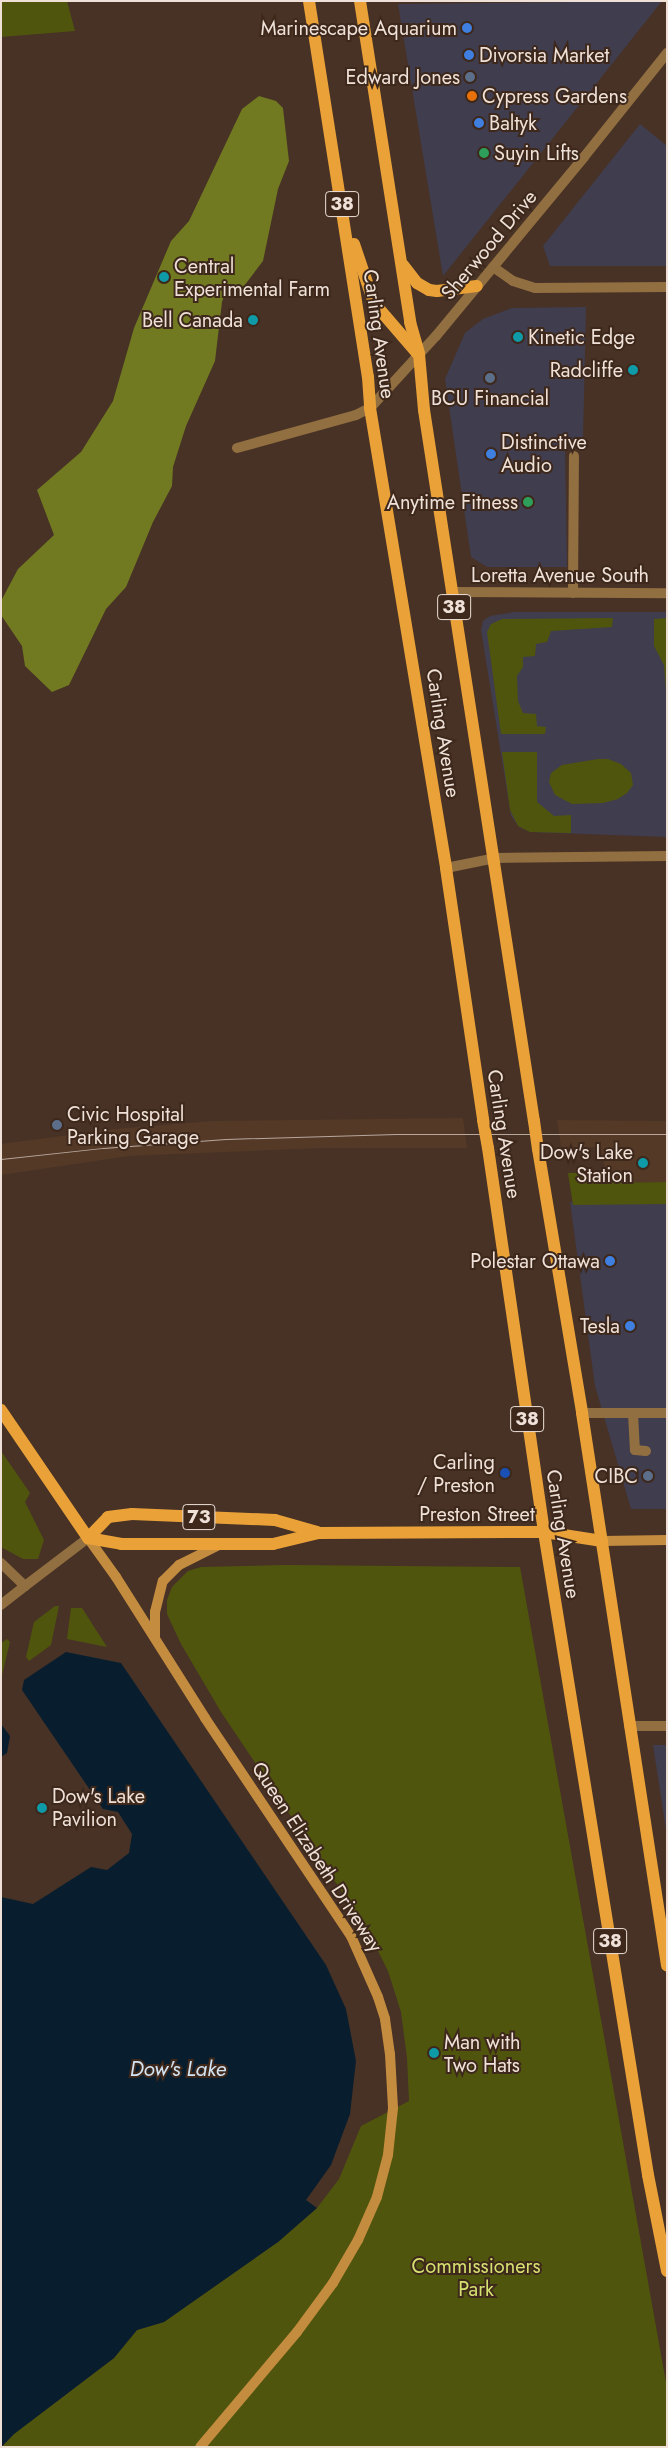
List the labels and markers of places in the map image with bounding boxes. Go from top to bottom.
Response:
place label: Marinescape Aquarium [261,16,457,40]
marker: Marinescape Aquarium [461,22,473,34]
place label: Divorsia Market [479,43,609,67]
marker: Divorsia Market [463,49,475,61]
place label: Edward Jones [346,65,460,89]
marker: Edward Jones [464,71,476,83]
place label: Cypress Gardens [482,84,627,108]
marker: Cypress Gardens [466,90,478,102]
place label: Baltyk [489,111,537,135]
marker: Baltyk [473,117,485,129]
place label: Suyin Lifts [494,141,579,165]
marker: Suyin Lifts [478,147,490,159]
place label: Central Experimental Farm [174,254,330,301]
marker: Central Experimental Farm [158,271,170,283]
place label: Bell Canada [142,308,243,332]
marker: Bell Canada [247,314,259,326]
place label: Kinetic Edge [528,325,635,349]
marker: Kinetic Edge [512,331,524,343]
place label: Radcliffe [550,358,623,382]
marker: Radcliffe [627,364,639,376]
marker: BCU Financial [484,372,496,384]
place label: BCU Financial [431,386,549,410]
place label: Distinctive Audio [501,430,587,477]
marker: Distinctive Audio [485,448,497,460]
place label: Anytime Fitness [387,490,518,514]
marker: Anytime Fitness [522,496,534,508]
place label: Civic Hospital Parking Garage [67,1102,199,1149]
marker: Civic Hospital Parking Garage [51,1119,63,1131]
place label: Dow's Lake Station [540,1140,633,1187]
marker: Dow's Lake Station [637,1157,649,1169]
place label: Polestar Ottawa [470,1249,600,1273]
marker: Polestar Ottawa [604,1255,616,1267]
place label: Tesla [580,1314,620,1338]
marker: Tesla [624,1320,636,1332]
place label: Carling / Preston [417,1450,495,1497]
place label: CIBC [595,1464,638,1488]
marker: Carling / Preston [499,1467,511,1479]
marker: CIBC [642,1470,654,1482]
place label: Dow's Lake Pavilion [52,1784,145,1831]
marker: Dow's Lake Pavilion [36,1802,48,1814]
place label: Man with Two Hats [444,2030,520,2077]
marker: Man with Two Hats [428,2047,440,2059]

